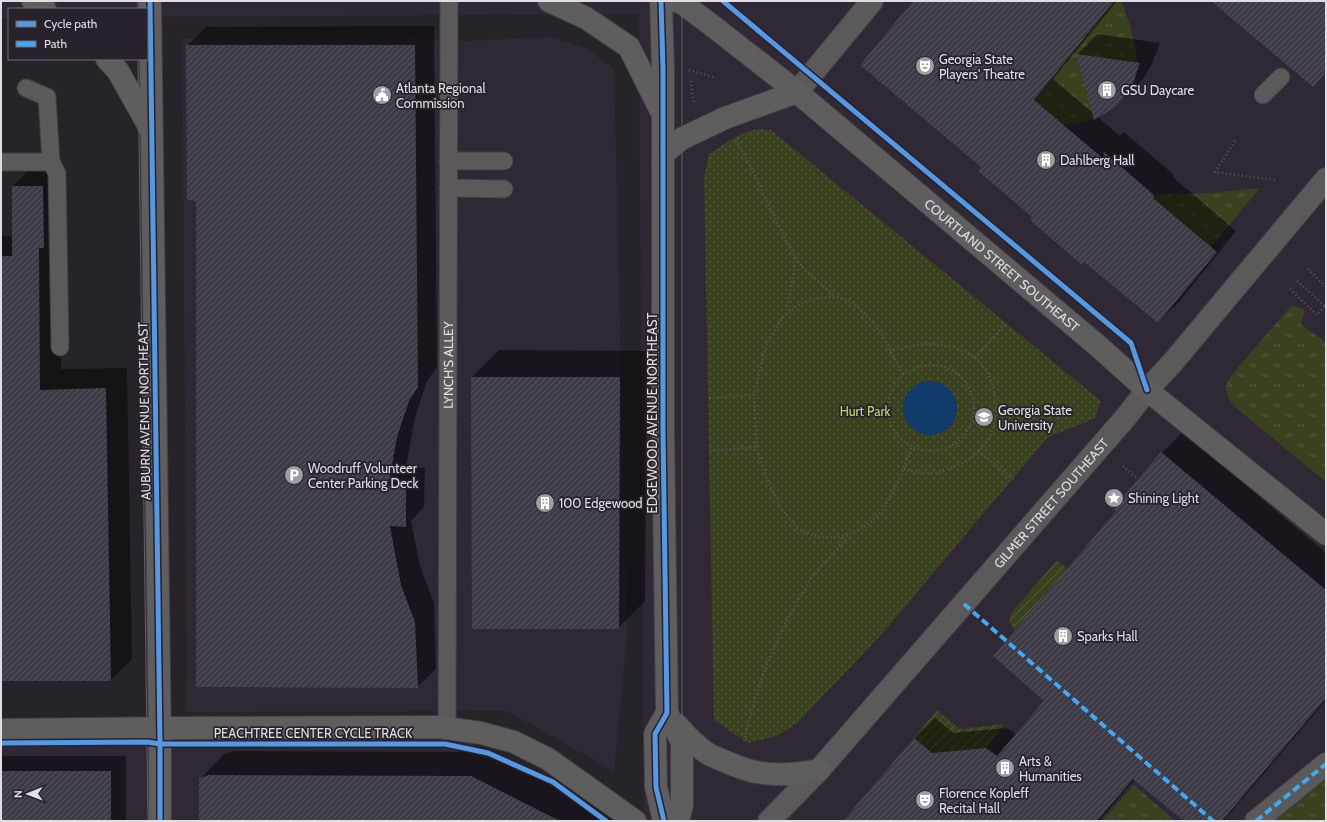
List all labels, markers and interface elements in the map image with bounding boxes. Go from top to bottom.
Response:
legend [8,8,148,60]
text: Cycle path [44,16,97,31]
text: Path [44,36,67,51]
place label: Georgia State Players' Theatre [939,51,1025,82]
theatre icon: Georgia State Players' Theatre [914,55,936,77]
building icon: GSU Daycare [1096,79,1118,101]
place label: Atlanta Regional Commission [396,80,486,111]
place label: GSU Daycare [1121,82,1195,98]
public building icon: Atlanta Regional Commission [371,84,393,106]
building icon: Dahlberg Hall [1035,149,1057,171]
place label: Dahlberg Hall [1060,152,1134,168]
street label: COURTLAND STREET SOUTHEAST [921,195,1083,335]
street label: EDGEWOOD AVENUE NORTHEAST [644,312,660,514]
street label: LYNCH'S ALLEY [440,321,456,409]
street label: AUBURN AVENUE NORTHEAST [134,322,154,500]
place label: Georgia State University [998,402,1072,433]
park label: Hurt Park [840,403,891,419]
school or university icon: Georgia State University [973,406,995,428]
street label: GILMER STREET SOUTHEAST [990,435,1112,571]
place label: Woodruff Volunteer Center Parking Deck [308,460,418,491]
parking icon: Woodruff Volunteer Center Parking Deck [283,464,305,486]
place icon: Shining Light [1103,487,1125,509]
place label: Shining Light [1128,490,1200,506]
building icon: 100 Edgewood [534,492,556,514]
place label: 100 Edgewood [559,495,643,511]
building icon: Sparks Hall [1052,625,1074,647]
place label: Sparks Hall [1077,628,1138,644]
street label: PEACHTREE CENTER CYCLE TRACK [214,725,413,741]
place label: Arts & Humanities [1019,753,1082,784]
building icon: Arts & Humanities [994,757,1016,779]
north arrow [8,774,48,814]
place label: Florence Kopleff Recital Hall [939,785,1029,816]
theatre icon: Florence Kopleff Recital Hall [914,789,936,811]
text: N [11,790,25,798]

